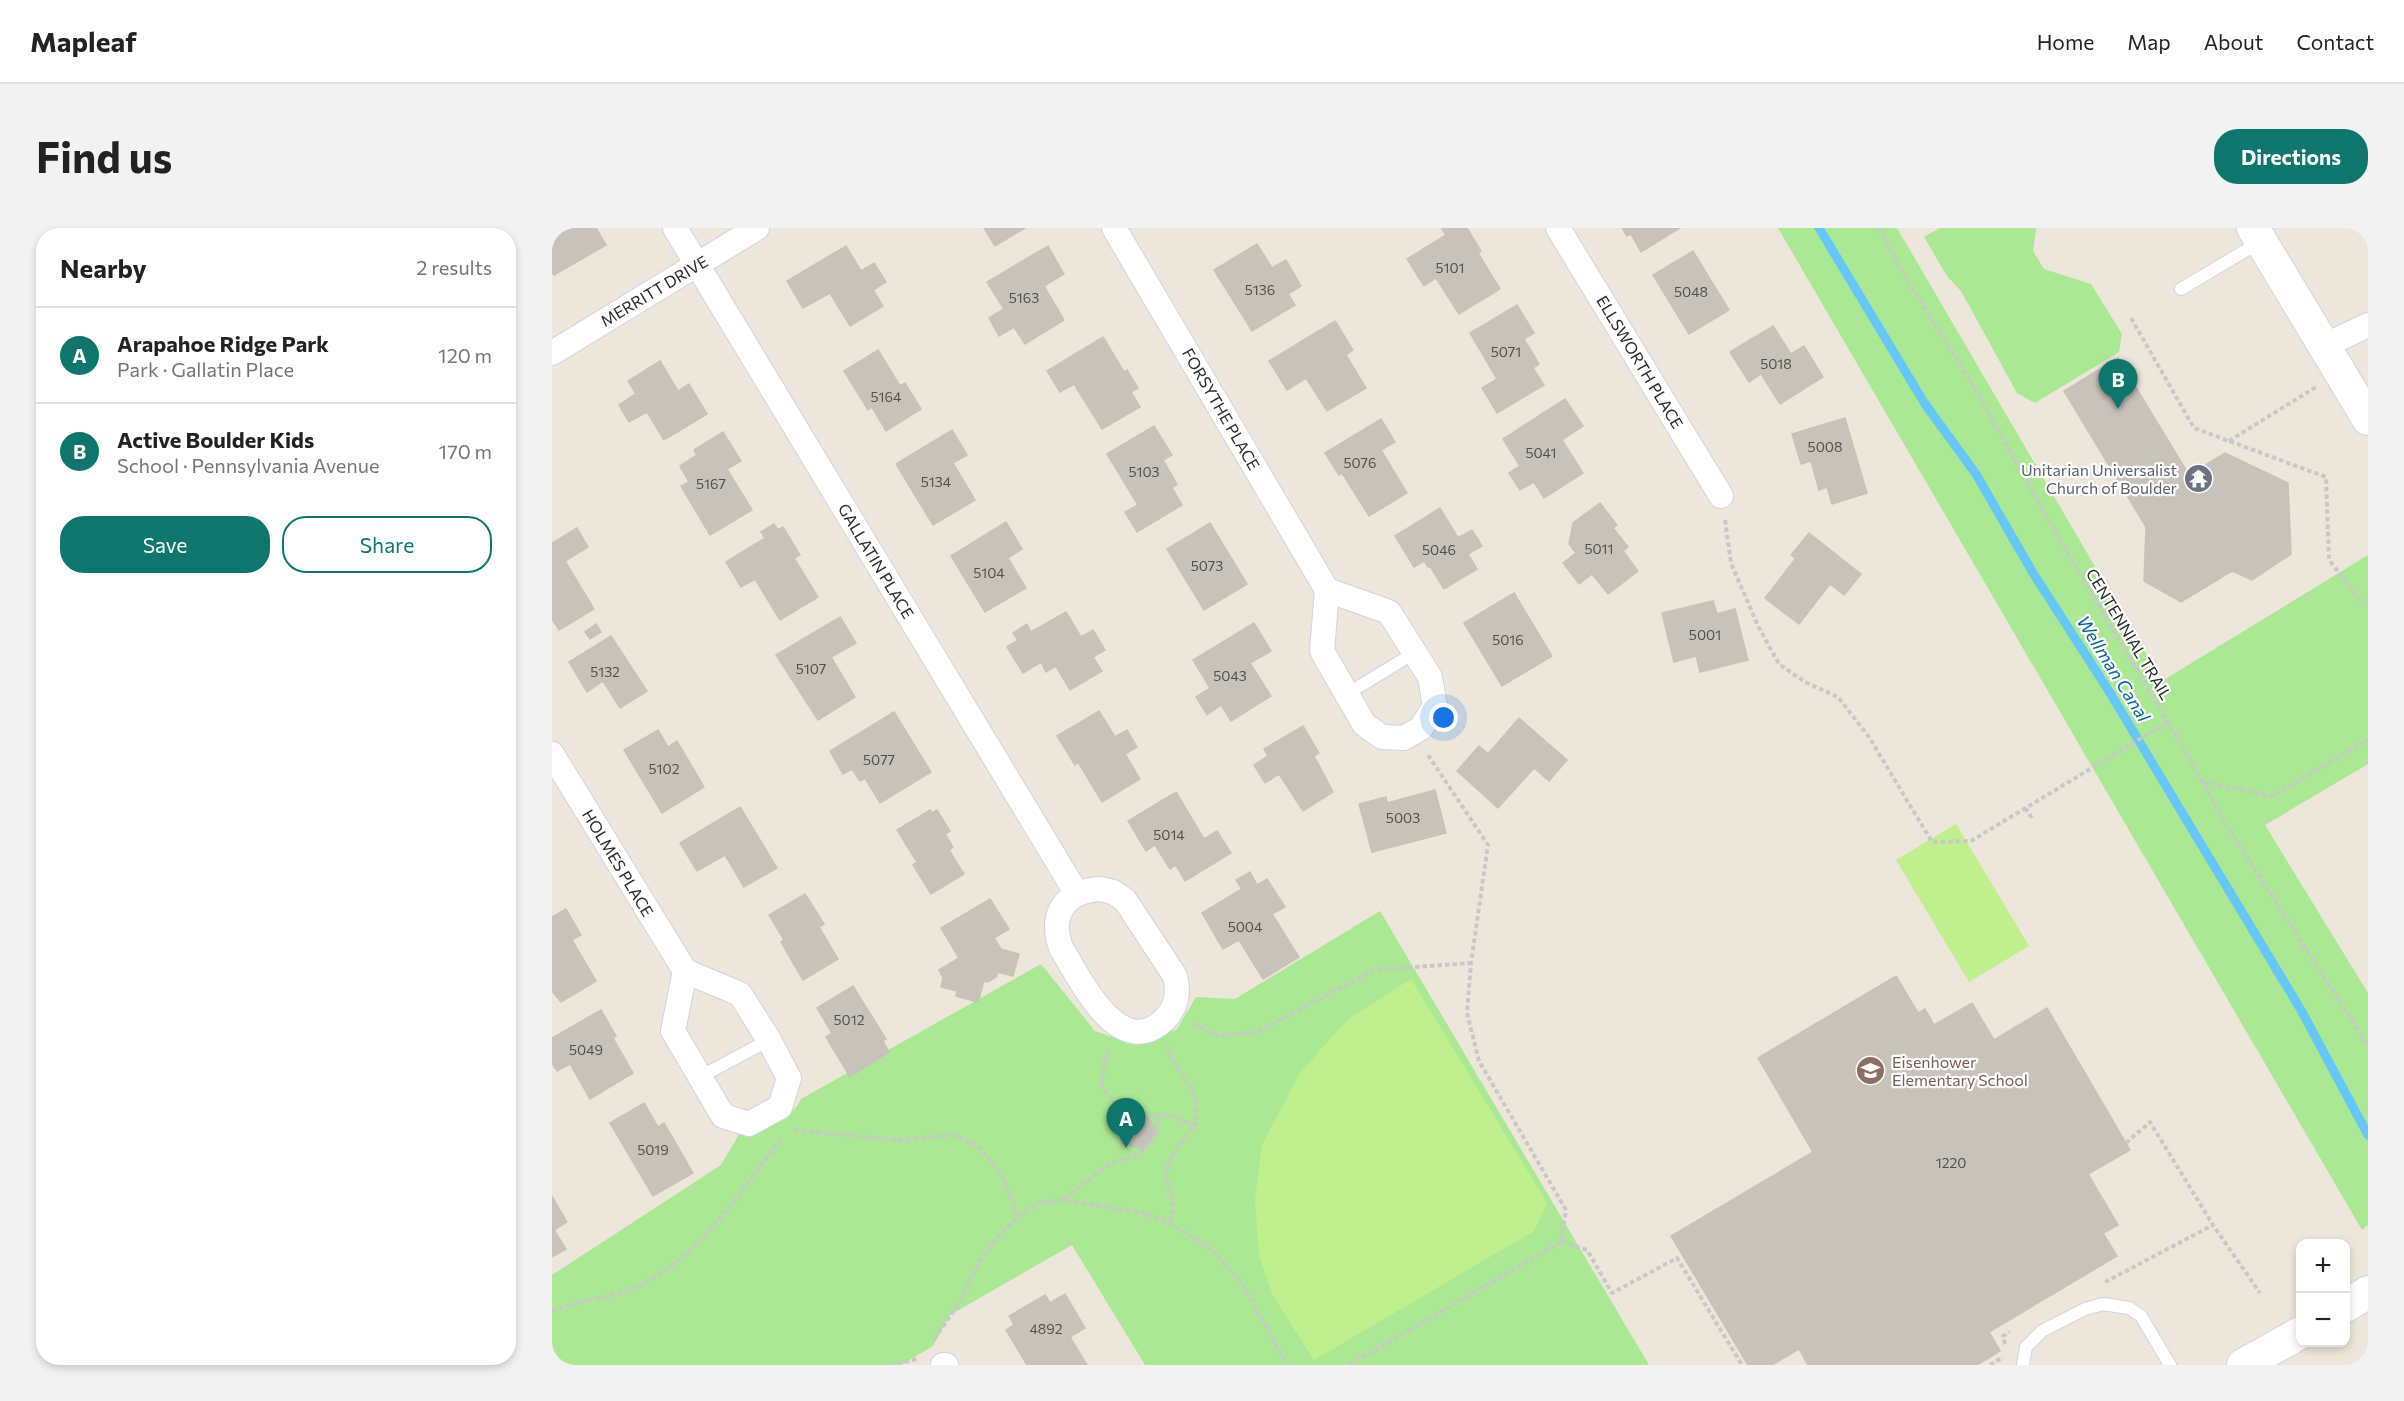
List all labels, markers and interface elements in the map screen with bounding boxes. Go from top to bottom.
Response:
text: Mapleaf [30,24,137,58]
text: Home [2037,29,2094,54]
text: Map [2127,29,2171,54]
text: About [2204,29,2263,54]
text: Contact [2296,29,2374,54]
button: Directions [2214,129,2368,184]
text: Find us [36,130,172,182]
street label: MERRITT DRIVE [597,251,711,330]
text: Nearby [60,252,147,283]
text: 2 results [416,255,492,279]
house number: 5101 [1435,259,1465,276]
house number: 5136 [1245,281,1275,298]
house number: 5048 [1674,283,1708,300]
house number: 5163 [1009,289,1039,306]
street label: ELLSWORTH PLACE [1593,292,1688,432]
text: Arapahoe Ridge Park [117,330,329,357]
text: A [72,343,87,367]
text: 120 m [438,343,492,367]
house number: 5071 [1491,343,1521,360]
street label: FORSYTHE PLACE [1179,344,1264,473]
house number: 5018 [1760,355,1792,372]
text: Park · Gallatin Place [117,357,294,381]
pin: B [2098,360,2138,409]
house number: 5164 [871,388,902,405]
text: Active Boulder Kids [117,426,314,453]
house number: 5008 [1808,438,1842,455]
text: B [73,439,86,463]
text: 170 m [439,439,492,463]
house number: 5041 [1525,444,1557,461]
text: School · Pennsylvania Avenue [117,453,380,477]
house number: 5076 [1344,454,1376,471]
place label: Unitarian Universalist Church of Boulder [2021,460,2178,497]
house number: 5103 [1128,463,1160,480]
temple icon: Unitarian Universalist Church of Boulder [2182,463,2214,495]
house number: 5134 [921,473,952,490]
house number: 5167 [696,475,726,492]
street label: GALLATIN PLACE [835,500,918,622]
button: Save [60,516,270,573]
button: Share [282,516,492,573]
house number: 5011 [1584,540,1614,557]
house number: 5046 [1422,541,1456,558]
house number: 5073 [1191,557,1223,574]
house number: 5104 [973,564,1005,581]
street label: CENTENNIAL TRAIL [2083,565,2176,703]
water label: Wellman Canal [2072,611,2155,726]
house number: 5001 [1689,626,1721,643]
house number: 5016 [1492,631,1524,648]
house number: 5107 [796,660,826,677]
house number: 5132 [590,663,620,680]
house number: 5043 [1213,667,1247,684]
your location [1429,703,1458,732]
house number: 5077 [863,751,895,768]
house number: 5102 [649,760,680,777]
street label: HOLMES PLACE [579,806,658,920]
house number: 5003 [1386,809,1420,826]
house number: 5014 [1153,826,1185,843]
house number: 5004 [1228,918,1263,935]
house number: 5012 [834,1011,865,1028]
house number: 5049 [569,1041,603,1058]
place label: Eisenhower Elementary School [1892,1052,2028,1089]
school or university icon: Eisenhower Elementary School [1855,1055,1887,1087]
pin: A [1106,1098,1146,1148]
house number: 5019 [637,1141,669,1158]
house number: 1220 [1936,1154,1966,1171]
map controls [2296,1239,2350,1347]
button: + [2296,1239,2350,1293]
button: − [2296,1293,2350,1347]
house number: 4892 [1029,1320,1063,1337]

